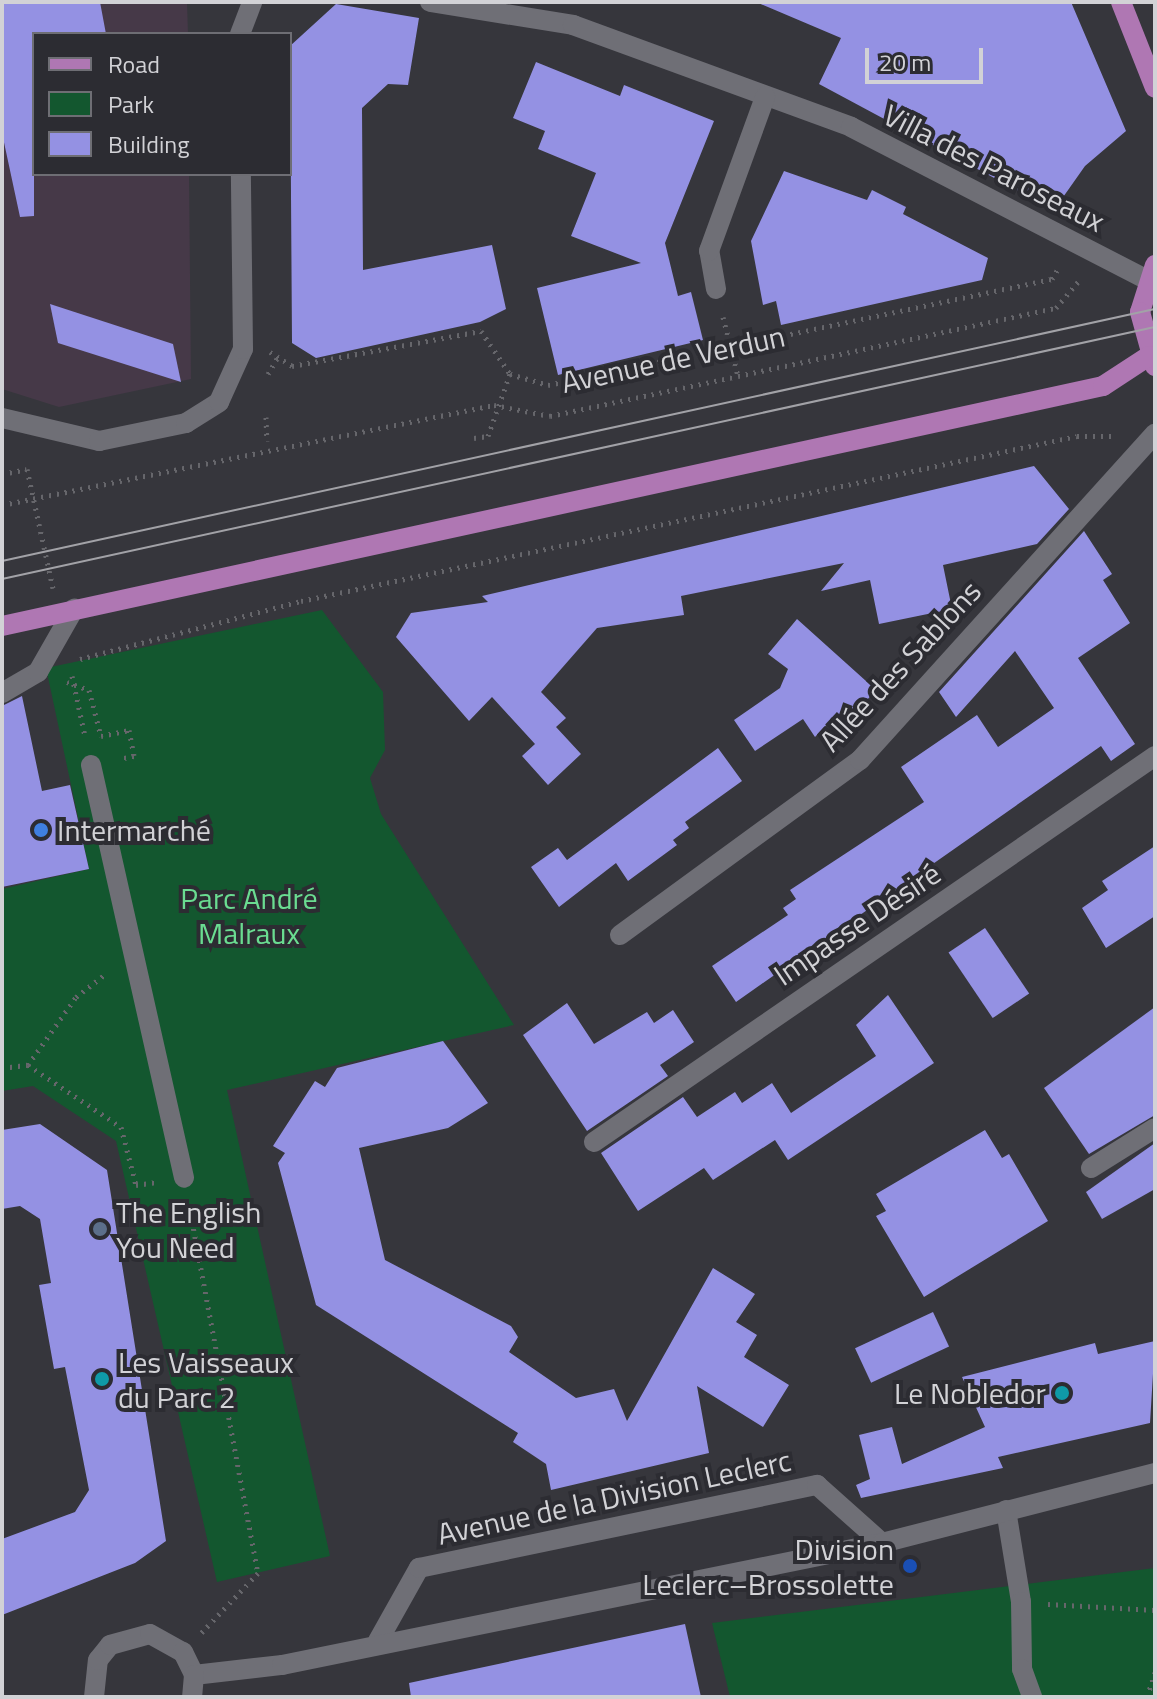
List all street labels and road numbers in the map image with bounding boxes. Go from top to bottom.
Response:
street label: Villa des Paroseaux [877,97,1111,239]
street label: Avenue de Verdun [558,318,788,400]
street label: Allée des Sablons [812,573,988,759]
street label: Impasse Désiré [767,855,947,993]
street label: Avenue de la Division Leclerc [434,1442,794,1552]

